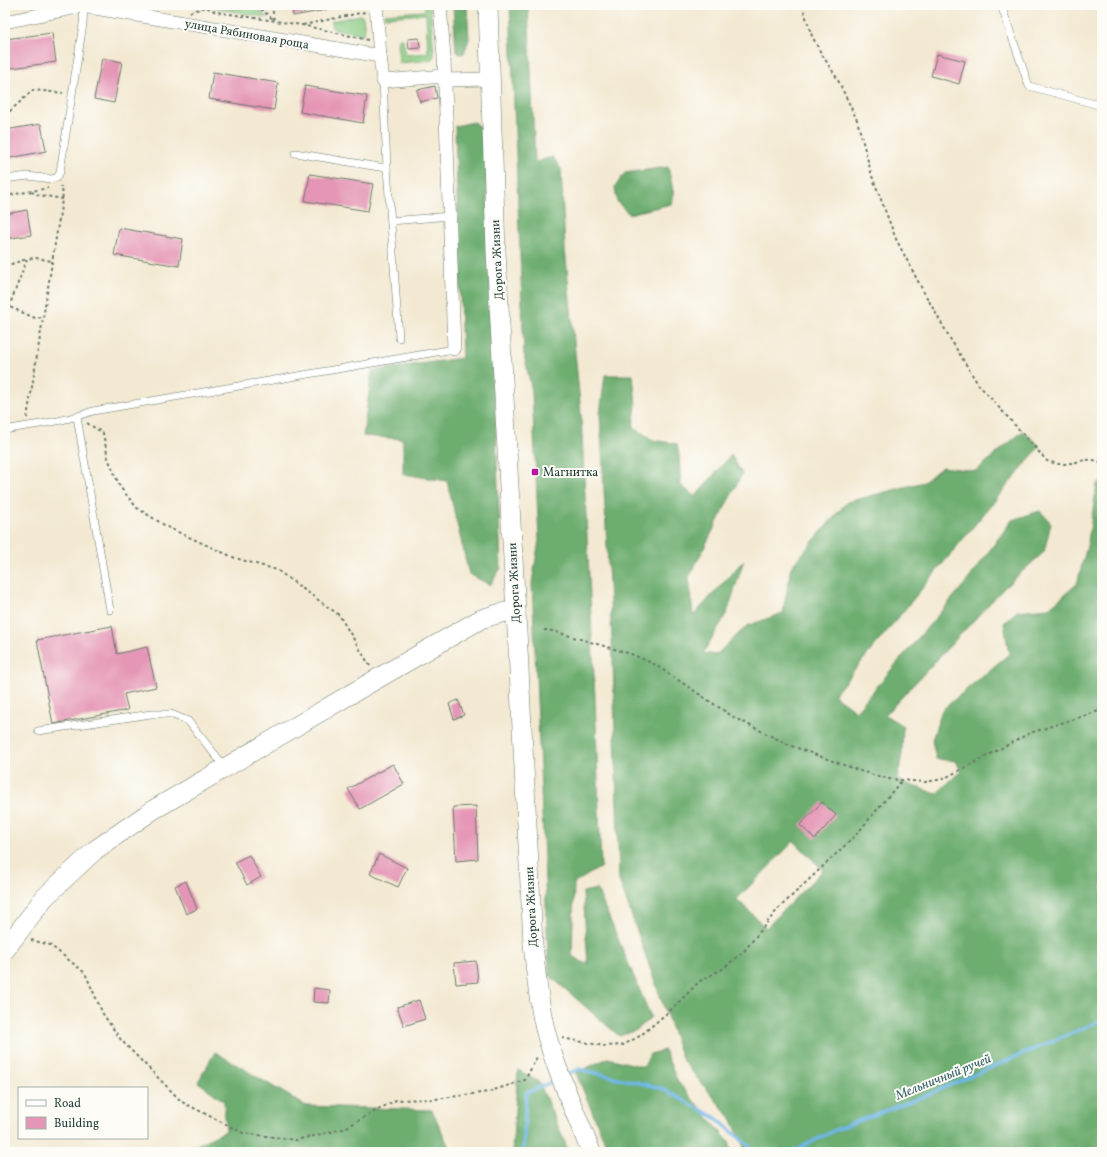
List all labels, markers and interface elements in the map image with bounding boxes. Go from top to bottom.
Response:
street label: улица Рябиновая роща [183,16,310,54]
street label: Дорога Жизни [488,219,508,301]
place label: Магнитка [543,465,598,481]
marker: Магнитка [530,467,540,477]
street label: Дорога Жизни [505,542,525,624]
street label: Дорога Жизни [522,866,542,948]
water label: Мельничный ручей [892,1050,995,1106]
legend [18,1087,148,1139]
text: Road [54,1096,81,1112]
text: Building [54,1116,99,1132]

